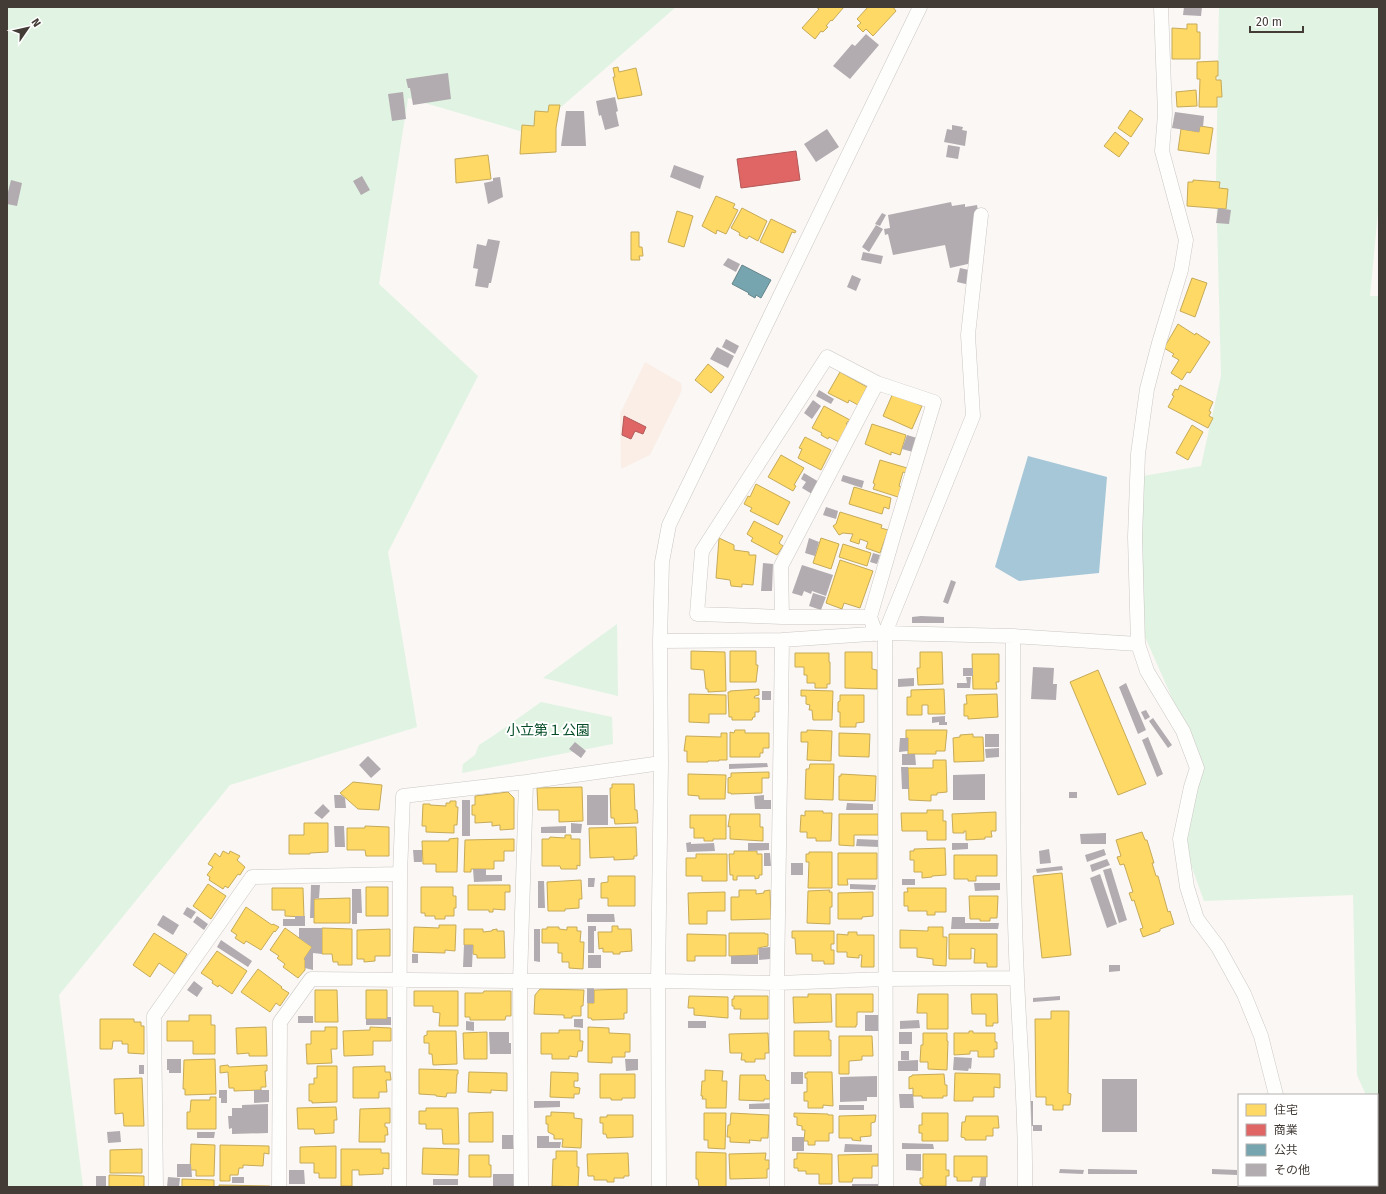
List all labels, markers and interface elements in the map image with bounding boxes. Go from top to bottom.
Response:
north arrow [8,8,48,48]
scale bar [1250,8,1303,34]
text: 20 m [1256,15,1282,29]
text: N [28,16,43,29]
park label: 小立第１公園 [506,722,590,739]
legend [1238,1094,1378,1186]
text: 住宅 [1274,1103,1298,1117]
text: 商業 [1274,1123,1298,1137]
text: 公共 [1274,1143,1298,1157]
text: その他 [1274,1163,1310,1177]

